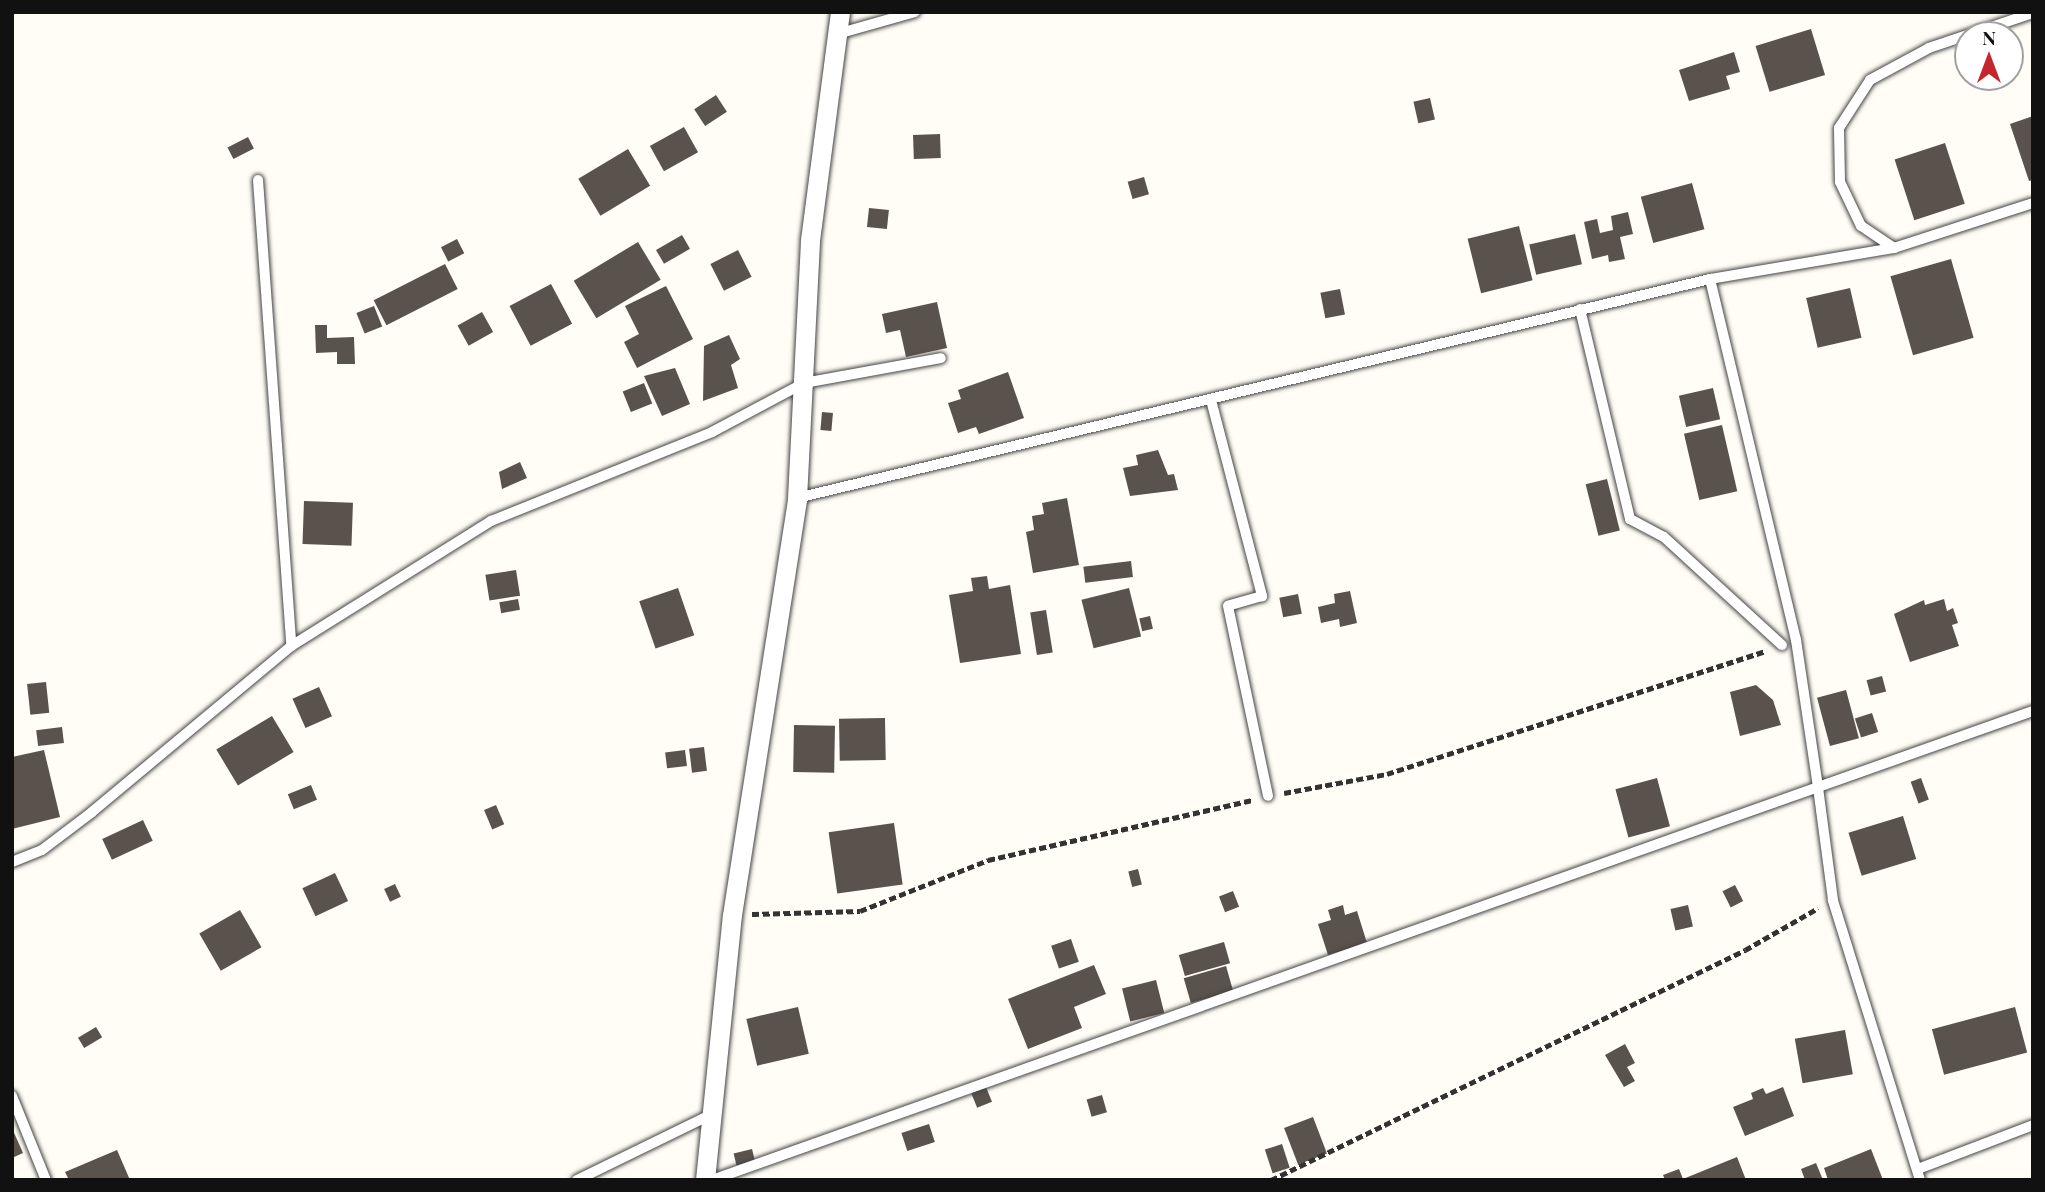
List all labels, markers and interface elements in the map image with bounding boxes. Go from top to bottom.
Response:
north arrow [1954,21,2024,91]
text: N [1982,24,1996,50]

